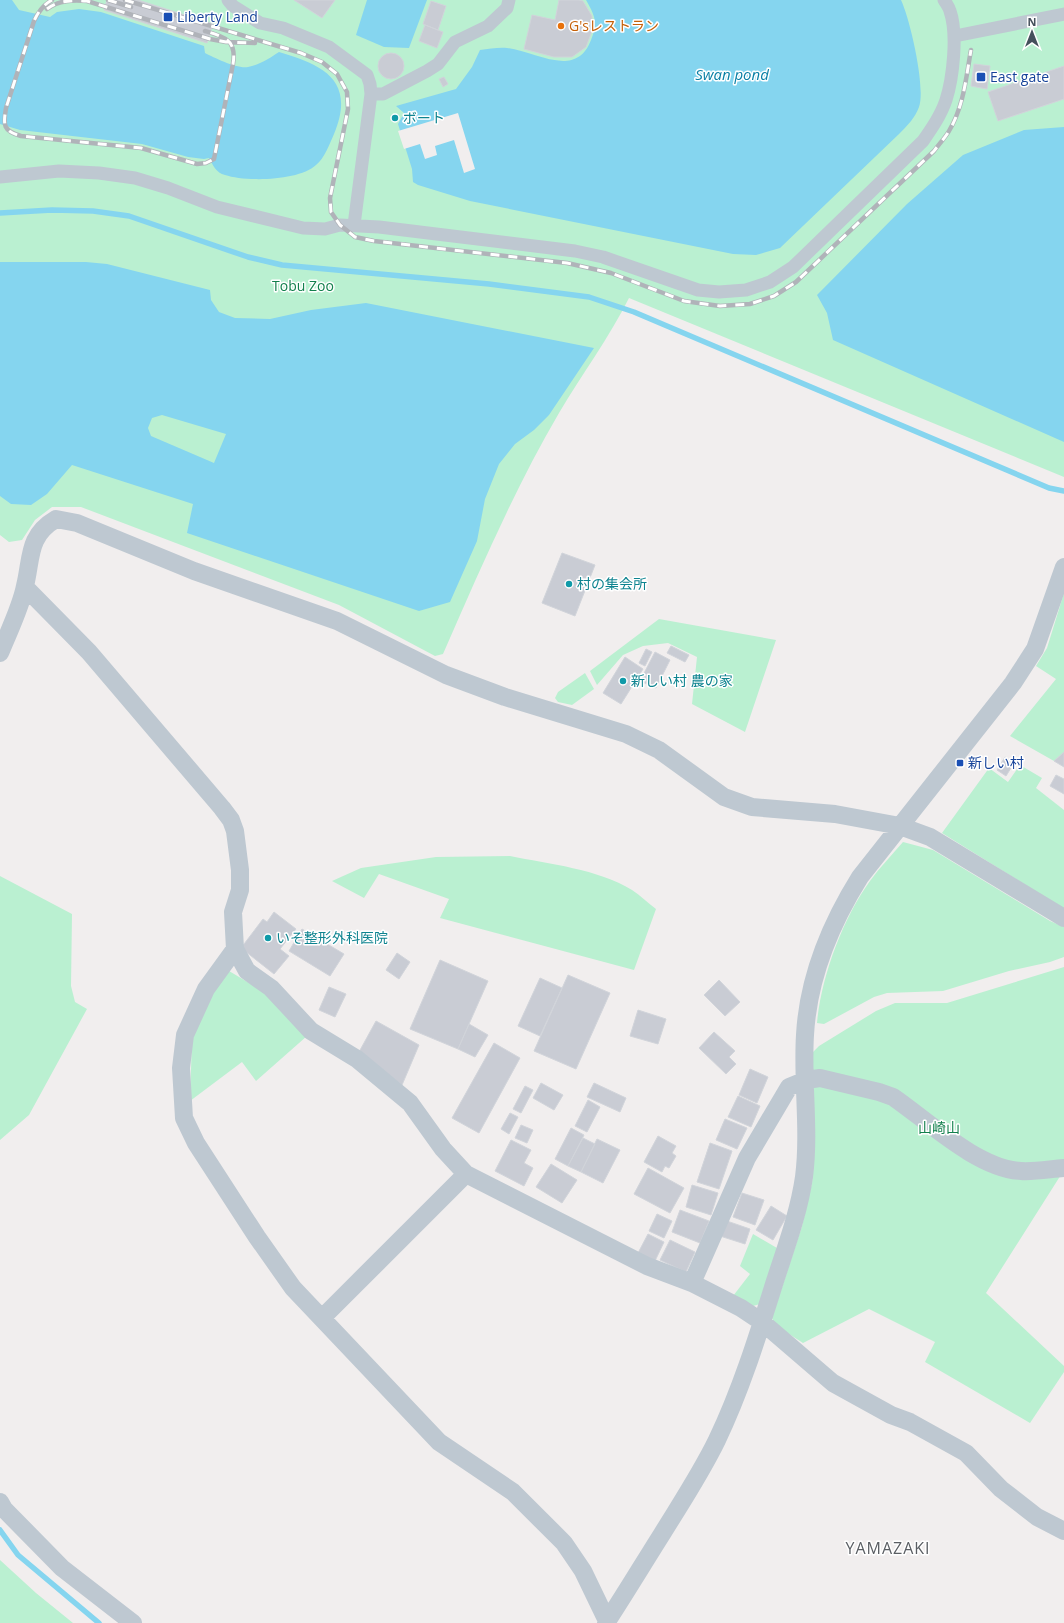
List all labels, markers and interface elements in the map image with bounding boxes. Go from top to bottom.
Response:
place label: Liberty Land [177,7,258,26]
marker: Liberty Land [162,11,174,23]
north arrow [1012,12,1052,52]
text: N [1028,14,1036,29]
place label: G'sレストラン [569,16,659,35]
marker: G'sレストラン [556,21,566,31]
water label: Swan pond [695,64,769,84]
place label: East gate [990,67,1049,86]
marker: East gate [975,71,987,83]
place label: ボート [403,108,445,127]
marker: ボート [390,113,400,123]
park label: Tobu Zoo [272,276,334,295]
place label: 村の集会所 [577,574,647,593]
marker: 村の集会所 [564,579,574,589]
place label: 新しい村 農の家 [631,671,733,690]
marker: 新しい村 農の家 [618,676,628,686]
place label: 新しい村 [968,753,1024,772]
marker: 新しい村 [955,758,965,768]
place label: いそ整形外科医院 [276,928,388,947]
marker: いそ整形外科医院 [263,933,273,943]
park label: 山崎山 [918,1118,960,1137]
district label: YAMAZAKI [845,1537,931,1559]

